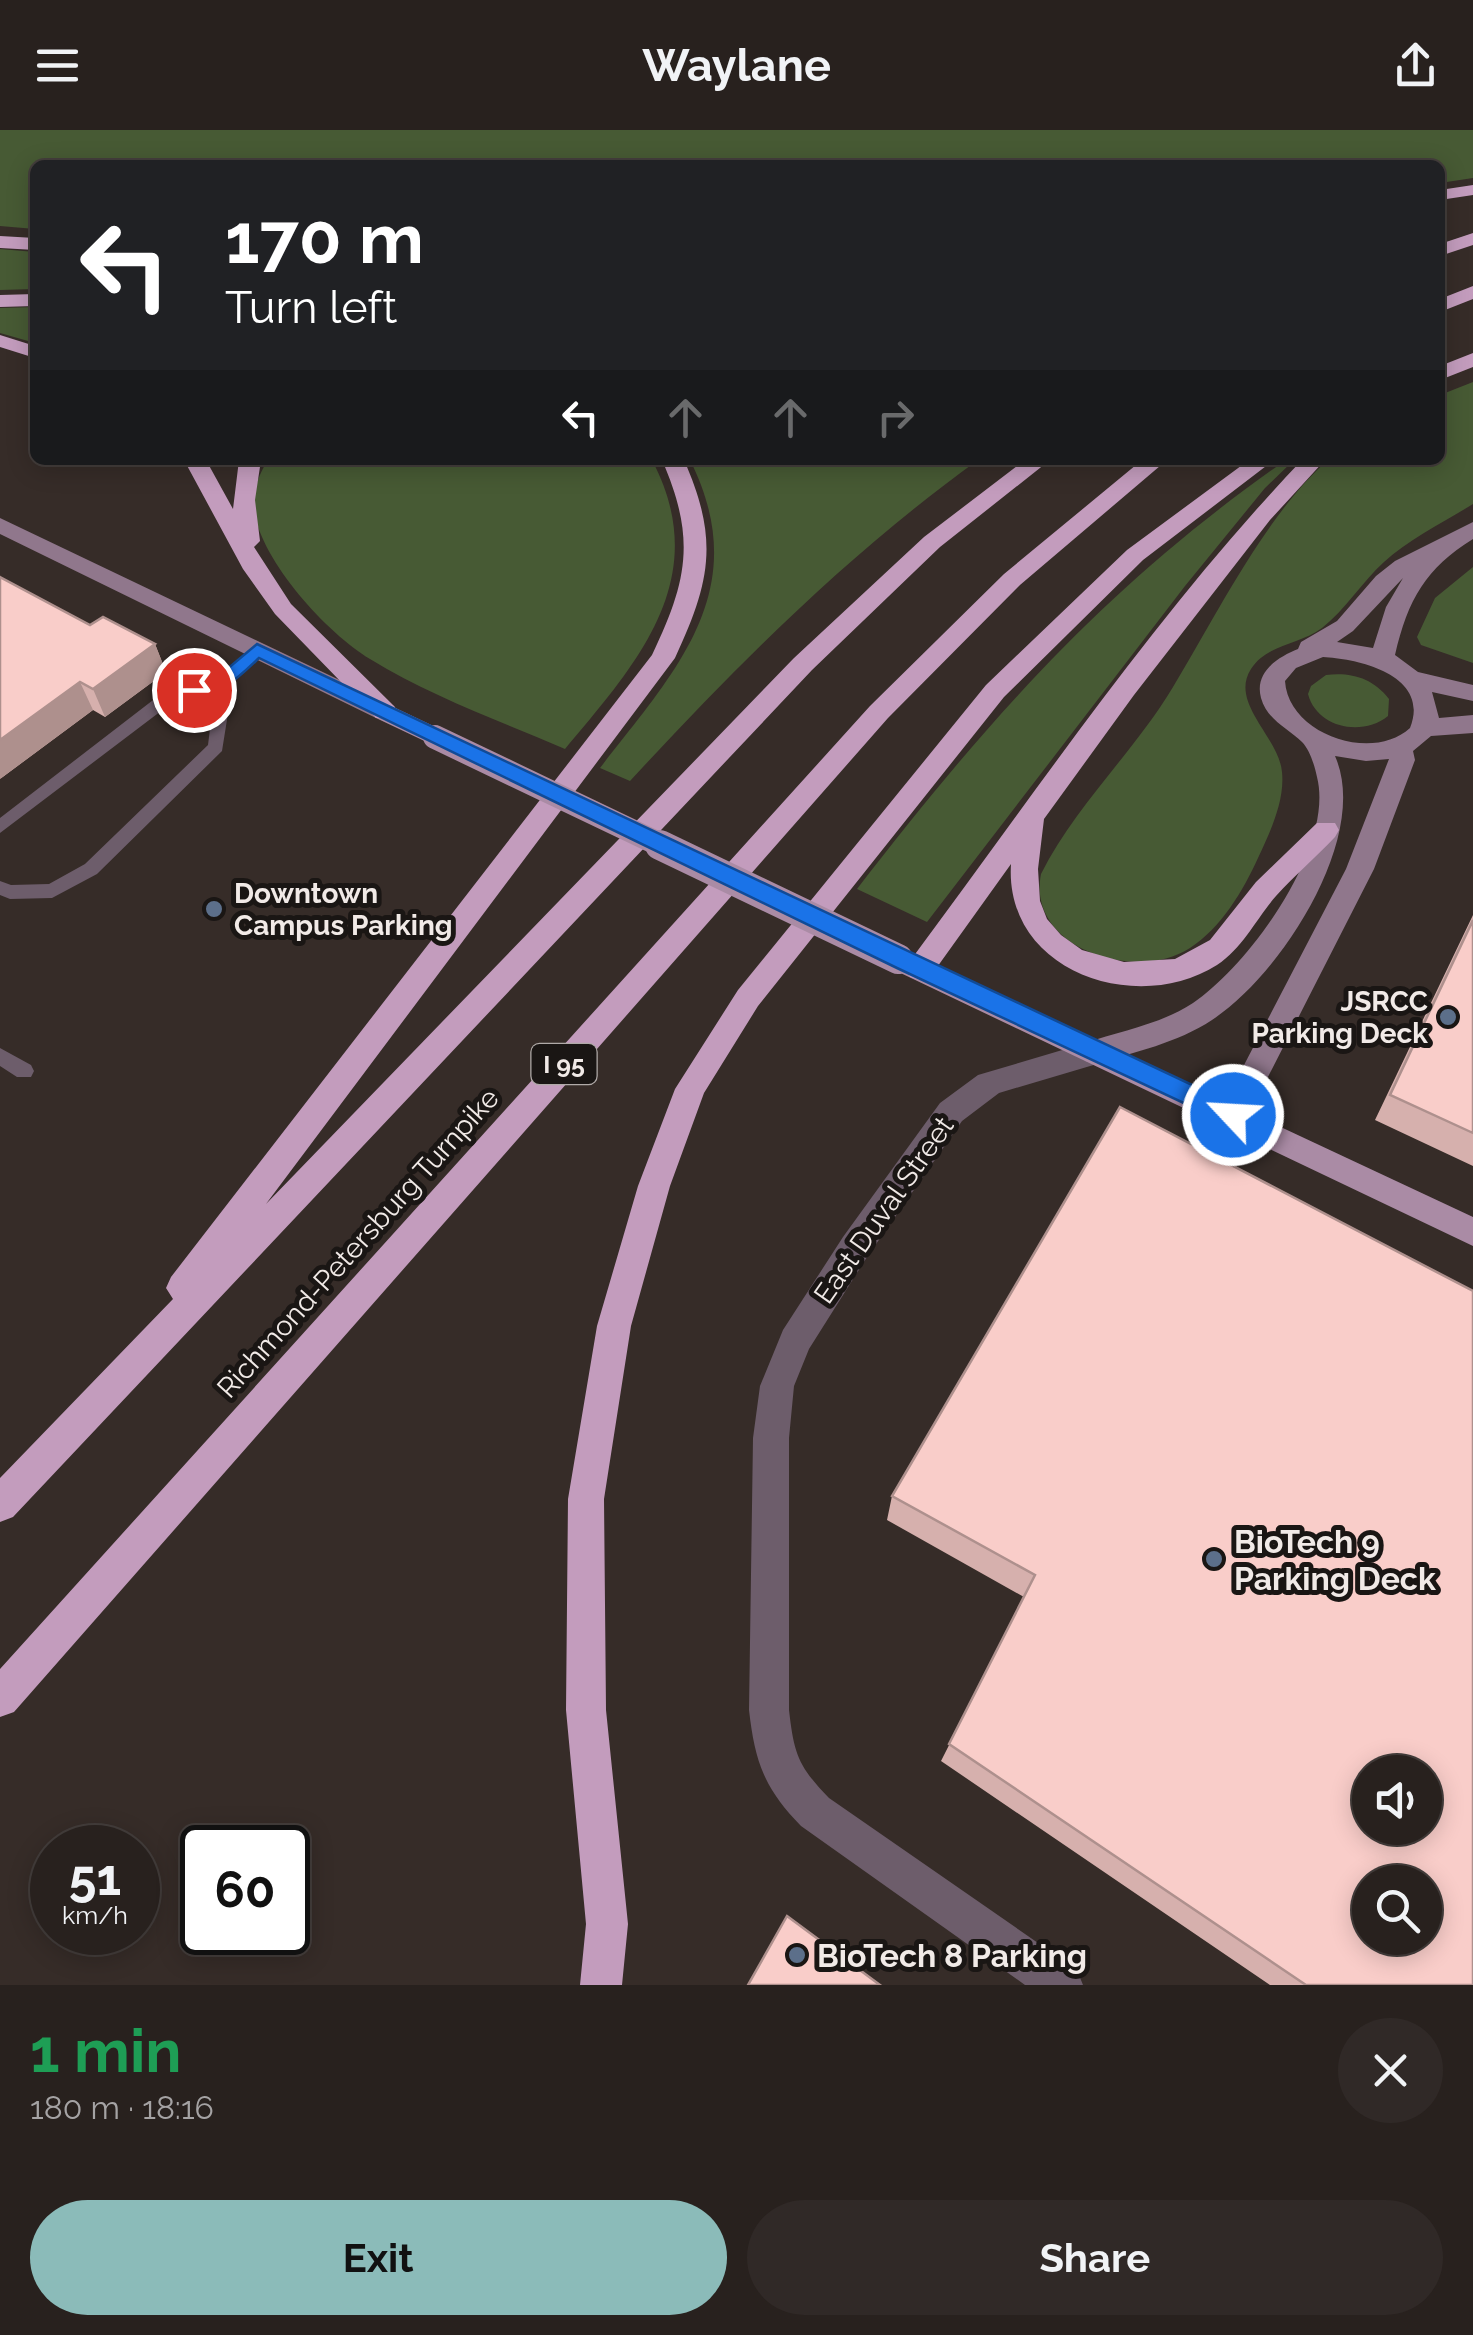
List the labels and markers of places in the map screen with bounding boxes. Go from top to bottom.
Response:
pin [152,648,237,733]
place label: Downtown Campus Parking [234,877,453,942]
marker: Downtown Campus Parking [203,898,225,920]
place label: JSRCC Parking Deck [1251,985,1428,1050]
marker: JSRCC Parking Deck [1437,1006,1459,1028]
place label: BioTech 9 Parking Deck [1234,1523,1436,1597]
marker: BioTech 9 Parking Deck [1203,1548,1225,1570]
place label: BioTech 8 Parking [817,1937,1087,1974]
marker: BioTech 8 Parking [786,1944,808,1966]

